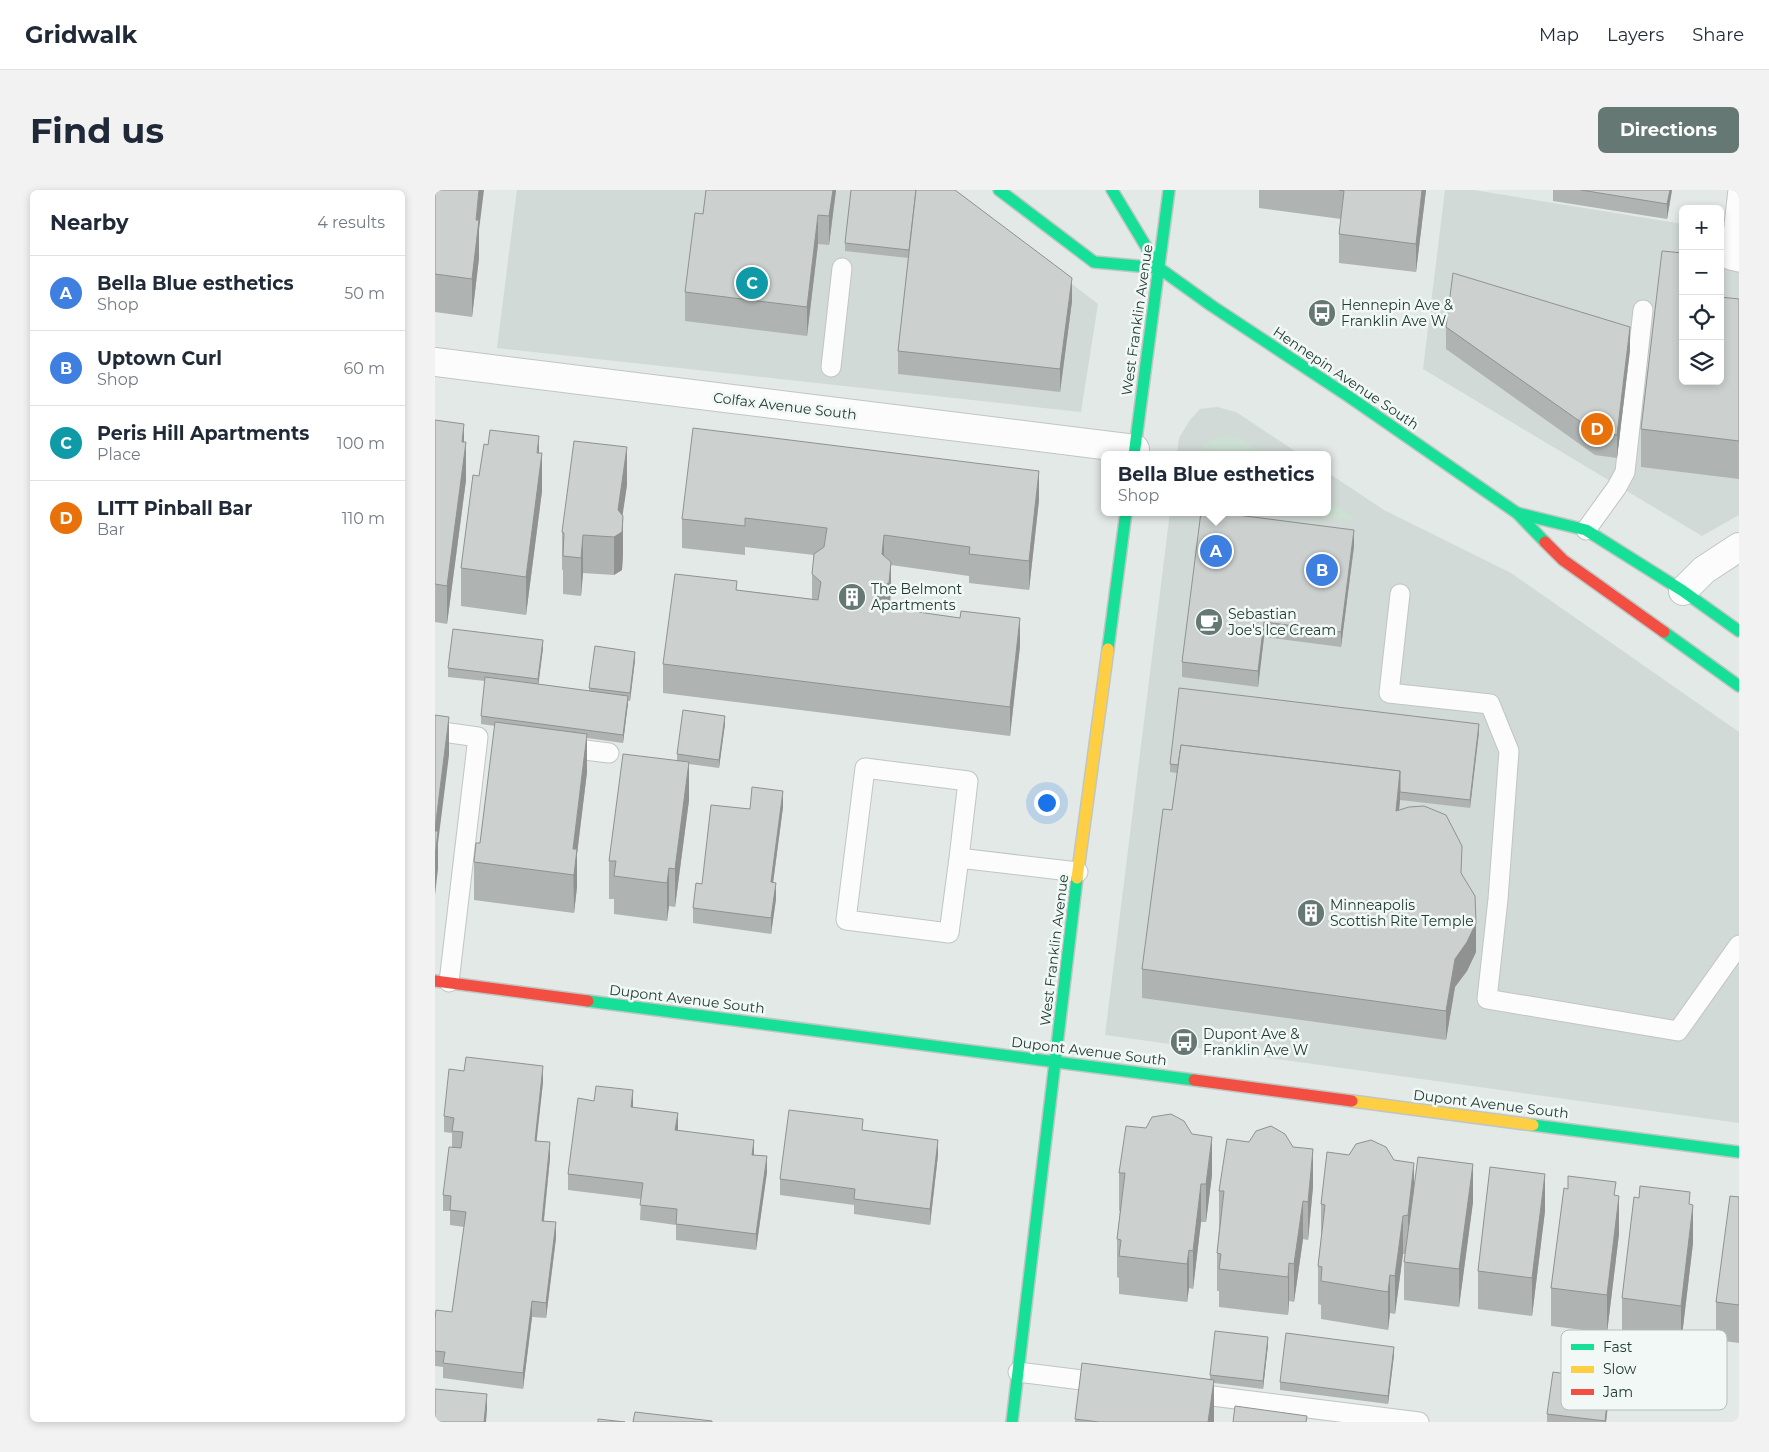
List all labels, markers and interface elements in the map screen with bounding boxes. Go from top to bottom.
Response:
text: Gridwalk [25,20,137,49]
text: Map [1539,24,1579,46]
text: Layers [1607,24,1664,46]
text: Share [1692,24,1744,46]
button: Directions [1598,107,1739,153]
text: Find us [30,109,164,152]
map controls [1679,205,1724,385]
button: + [1679,205,1724,250]
text: Nearby [50,210,129,235]
text: 4 results [317,213,385,232]
street label: West Franklin Avenue [1117,243,1157,397]
button: − [1679,250,1724,295]
pin: C [736,264,768,302]
text: Bella Blue esthetics [97,272,294,295]
text: A [60,284,72,303]
text: 50 m [344,284,385,303]
text: Shop [97,295,139,314]
button: locate [1679,295,1724,340]
place label: Hennepin Ave & Franklin Ave W [1341,296,1454,330]
bus stop icon: Hennepin Ave & Franklin Ave W [1307,298,1337,328]
street label: Hennepin Avenue South [1270,322,1422,434]
button: layers [1679,340,1724,385]
text: Uptown Curl [97,347,222,370]
text: B [60,359,72,378]
text: 60 m [343,359,385,378]
text: Shop [97,370,139,389]
street label: Colfax Avenue South [712,388,858,424]
pin: D [1581,410,1613,448]
text: Peris Hill Apartments [97,422,309,445]
text: C [60,434,72,453]
text: 100 m [337,434,385,453]
text: Place [97,445,141,464]
popup [1101,451,1331,516]
text: Bella Blue esthetics [1118,463,1314,486]
text: Shop [1118,486,1159,505]
text: LITT Pinball Bar [97,497,252,520]
text: D [59,509,73,528]
text: 110 m [342,509,385,528]
text: Bar [97,520,125,539]
pin: A [1200,532,1232,570]
pin: B [1306,551,1338,589]
place label: The Belmont Apartments [871,580,962,614]
building icon: The Belmont Apartments [837,582,867,612]
place label: Sebastian Joe's Ice Cream [1227,605,1336,639]
cafe icon: Sebastian Joe's Ice Cream [1194,607,1224,637]
your location [1034,790,1060,816]
street label: West Franklin Avenue [1036,873,1072,1027]
place label: Minneapolis Scottish Rite Temple [1330,896,1474,930]
building icon: Minneapolis Scottish Rite Temple [1296,898,1326,928]
street label: Dupont Avenue South [608,981,766,1017]
place label: Dupont Ave & Franklin Ave W [1203,1025,1309,1059]
bus stop icon: Dupont Ave & Franklin Ave W [1169,1027,1199,1057]
street label: Dupont Avenue South [1010,1033,1168,1069]
street label: Dupont Avenue South [1412,1086,1570,1122]
legend [1561,1330,1727,1410]
text: Fast [1603,1338,1633,1356]
text: Slow [1603,1360,1637,1378]
text: Jam [1602,1383,1633,1401]

